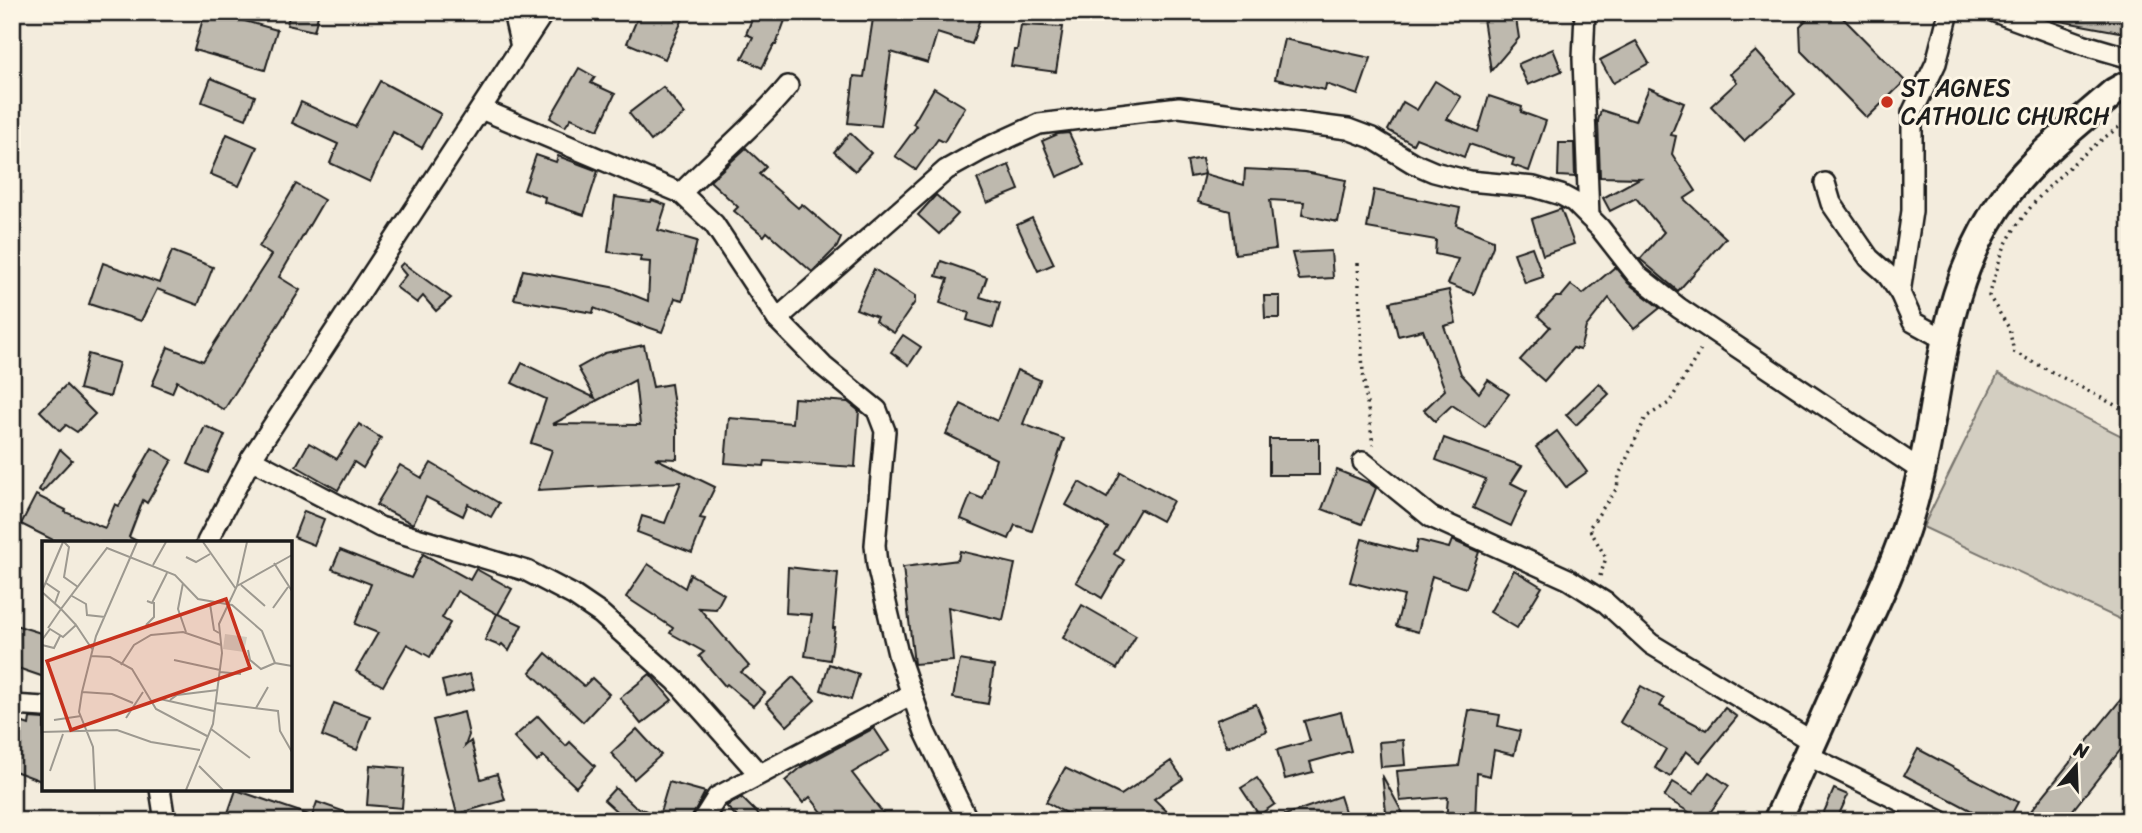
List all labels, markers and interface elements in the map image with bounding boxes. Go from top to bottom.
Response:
place label: ST AGNES CATHOLIC CHURCH [1901,67,2110,137]
marker: ST AGNES CATHOLIC CHURCH [1879,94,1895,110]
inset map [42,541,292,791]
north arrow [2040,732,2110,802]
text: N [2069,732,2094,768]

